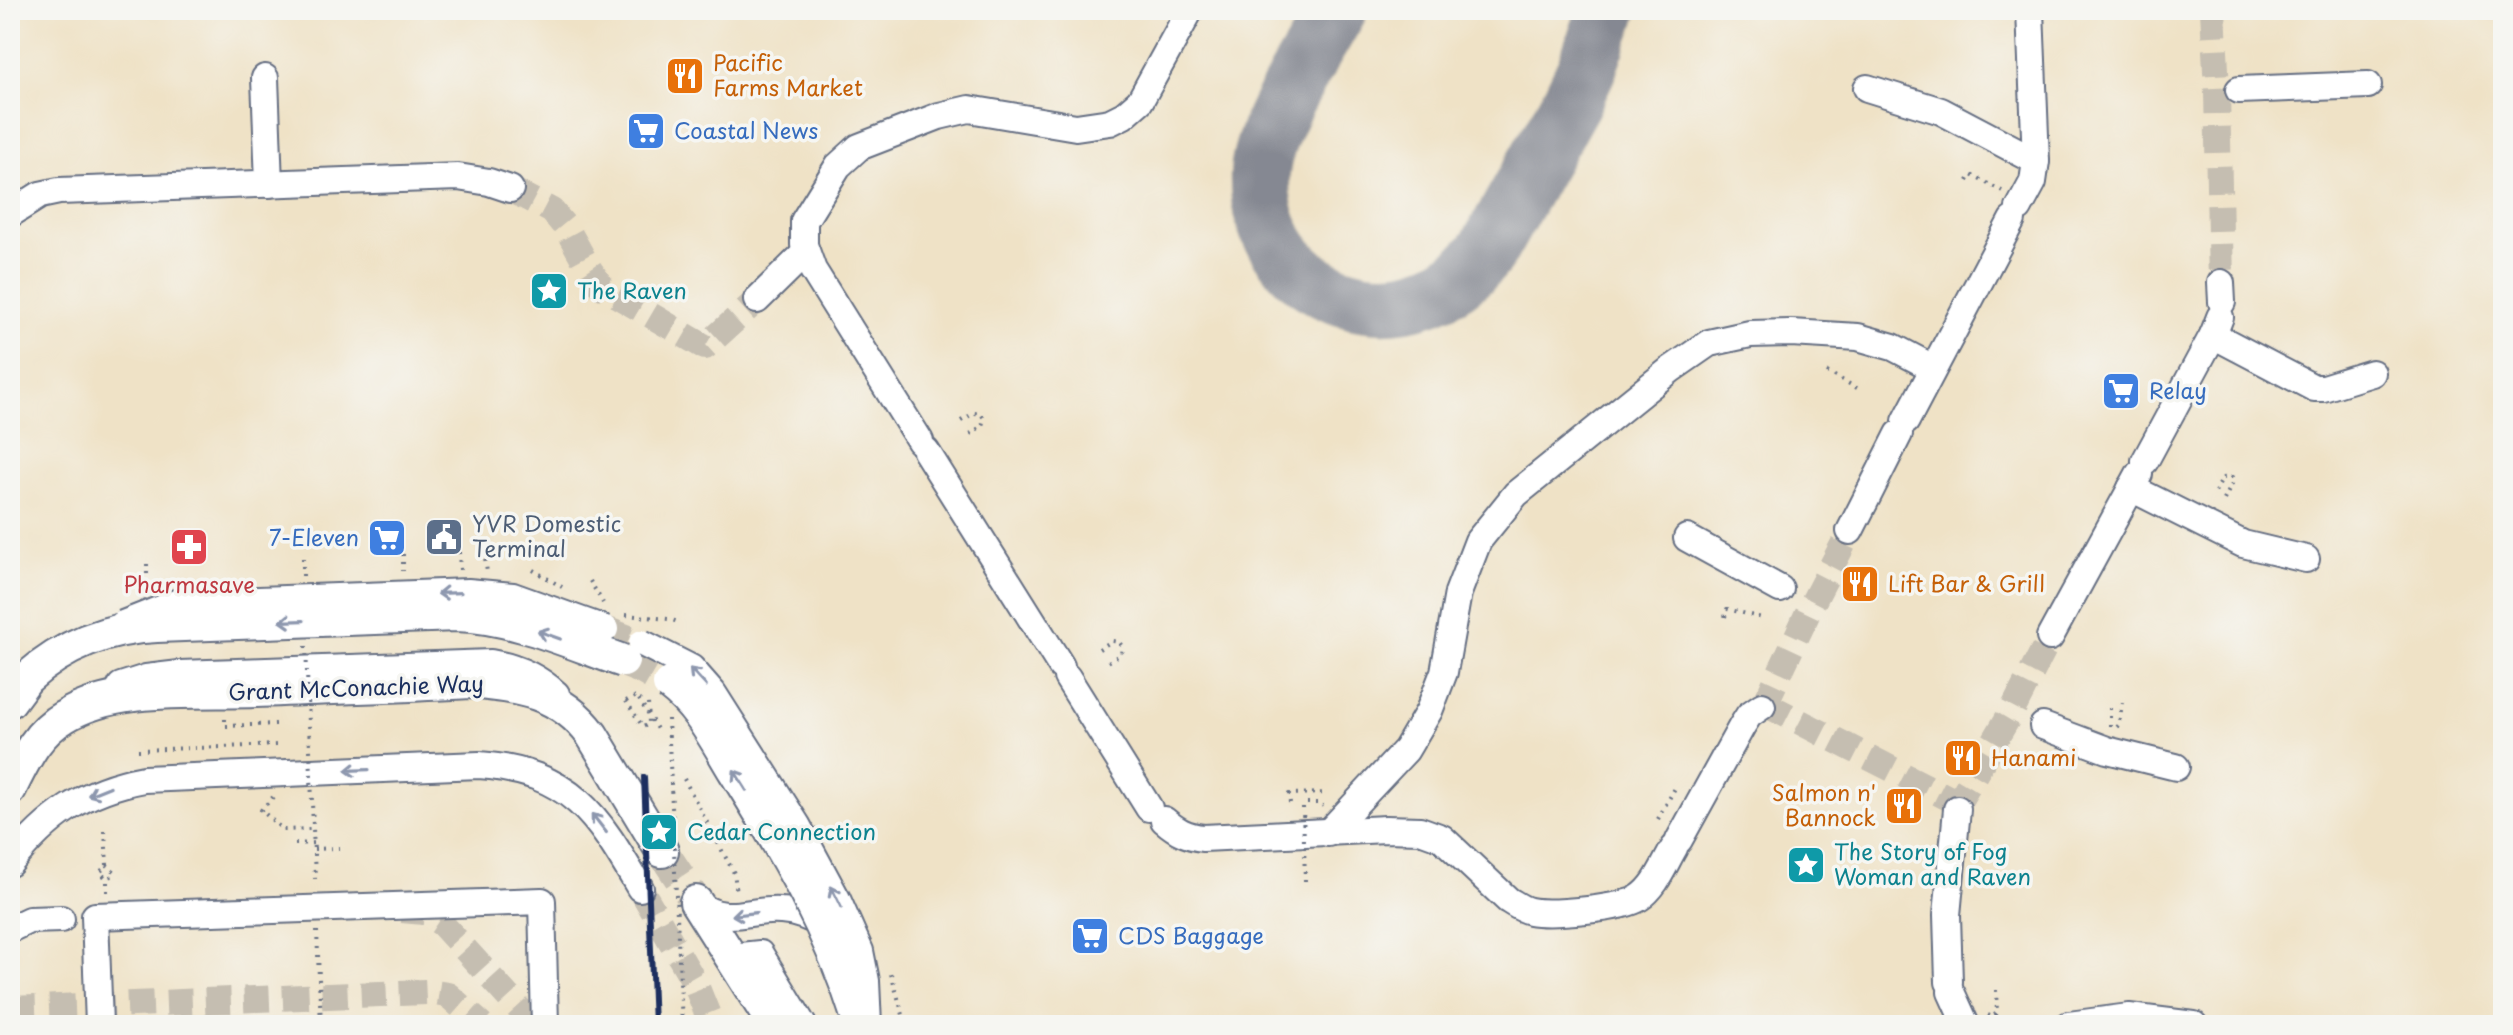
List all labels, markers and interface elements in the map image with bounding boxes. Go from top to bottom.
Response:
place label: Pacific Farms Market [713,45,863,103]
restaurant icon: Pacific Farms Market [664,55,706,97]
supermarket icon: Coastal News [625,110,667,152]
place label: Coastal News [674,113,818,146]
place icon: The Raven [528,270,570,312]
place label: The Raven [577,273,687,306]
supermarket icon: Relay [2100,370,2142,412]
place label: Relay [2149,373,2207,406]
place label: YVR Domestic Terminal [472,506,621,564]
public building icon: YVR Domestic Terminal [423,516,465,558]
supermarket icon: 7-Eleven [366,517,408,559]
place label: 7-Eleven [269,520,359,553]
pharmacy icon: Pharmasave [168,526,210,568]
restaurant icon: Lift Bar & Grill [1839,563,1881,605]
place label: Lift Bar & Grill [1888,566,2045,599]
place label: Pharmasave [123,567,255,600]
one-way arrow [436,585,463,600]
one-way arrow [279,614,306,629]
one-way arrow [537,626,562,641]
street label: Grant McConachie Way [228,666,484,707]
one-way arrow [689,667,708,687]
restaurant icon: Hanami [1942,737,1984,779]
place label: Hanami [1991,740,2076,773]
one-way arrow [344,762,371,777]
one-way arrow [732,769,748,792]
place label: Salmon n' Bannock [1772,775,1876,833]
one-way arrow [87,785,112,799]
restaurant icon: Salmon n' Bannock [1883,785,1925,827]
place icon: Cedar Connection [638,811,680,853]
one-way arrow [590,813,607,834]
place label: Cedar Connection [687,814,876,847]
place label: The Story of Fog Woman and Raven [1834,834,2031,892]
place icon: The Story of Fog Woman and Raven [1785,844,1827,886]
one-way arrow [828,885,843,909]
one-way arrow [731,906,758,921]
supermarket icon: CDS Baggage [1069,915,1111,957]
place label: CDS Baggage [1118,918,1264,951]

